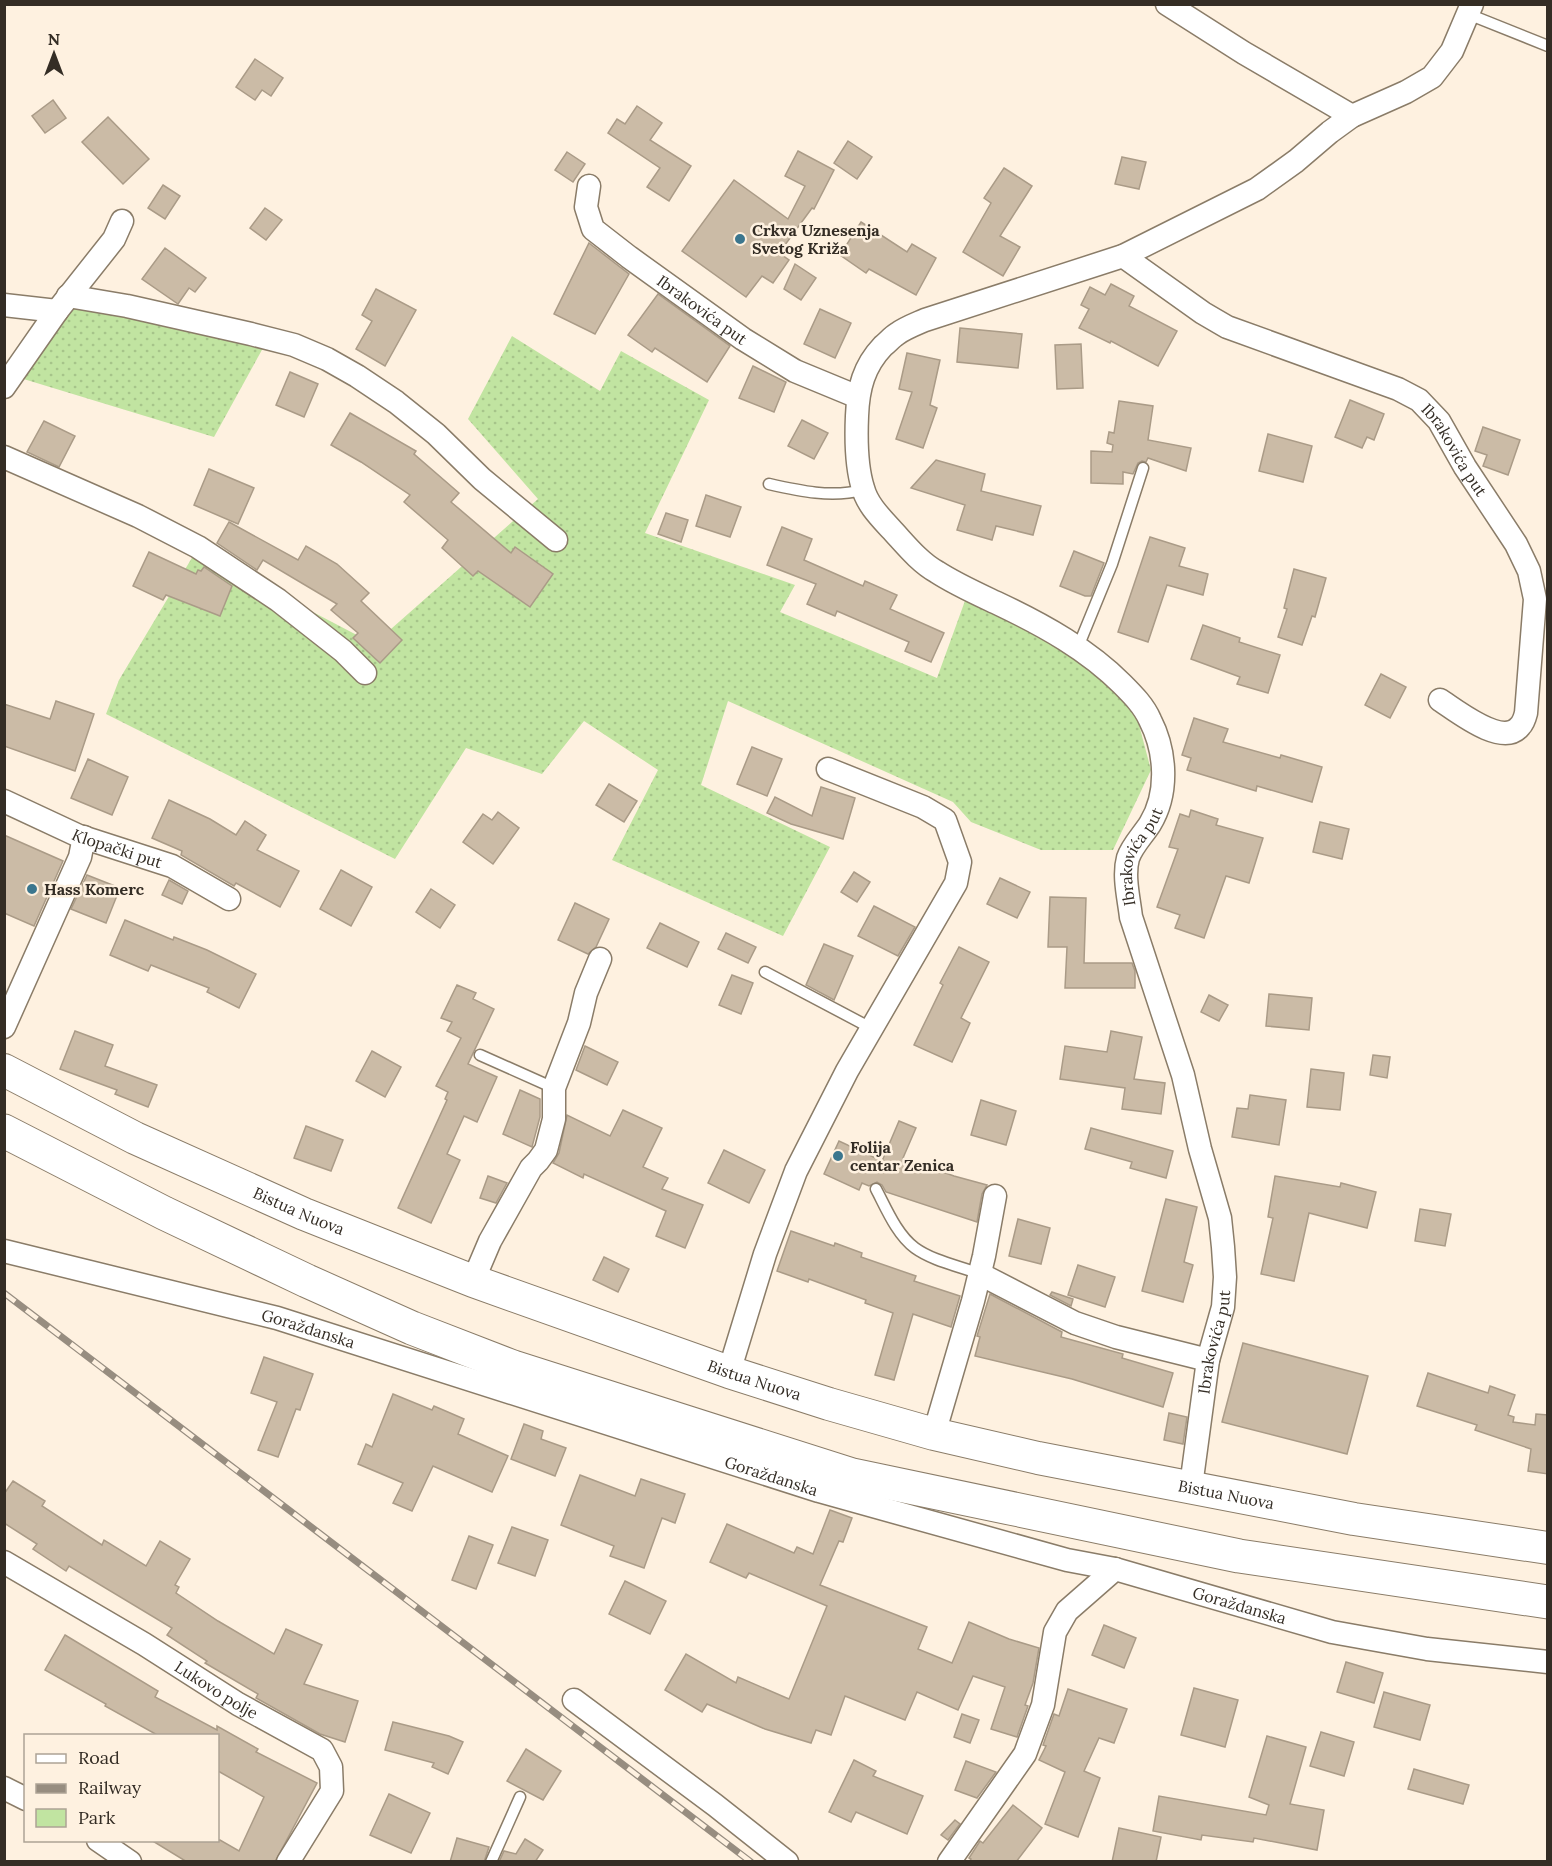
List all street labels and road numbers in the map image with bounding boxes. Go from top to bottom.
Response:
street label: Ibrakovića put [653,270,752,349]
street label: Ibrakovića put [1417,399,1492,501]
street label: Ibrakovića put [1116,804,1167,907]
street label: Klopački put [69,824,166,872]
street label: Bistua Nuova [250,1183,347,1239]
street label: Ibrakovića put [1193,1289,1234,1395]
street label: Goraždanska [260,1305,357,1352]
street label: Bistua Nuova [705,1355,804,1404]
street label: Goraždanska [722,1452,820,1500]
street label: Bistua Nuova [1177,1475,1276,1513]
street label: Goraždanska [1190,1582,1289,1628]
street label: Lukovo polje [171,1656,262,1723]

